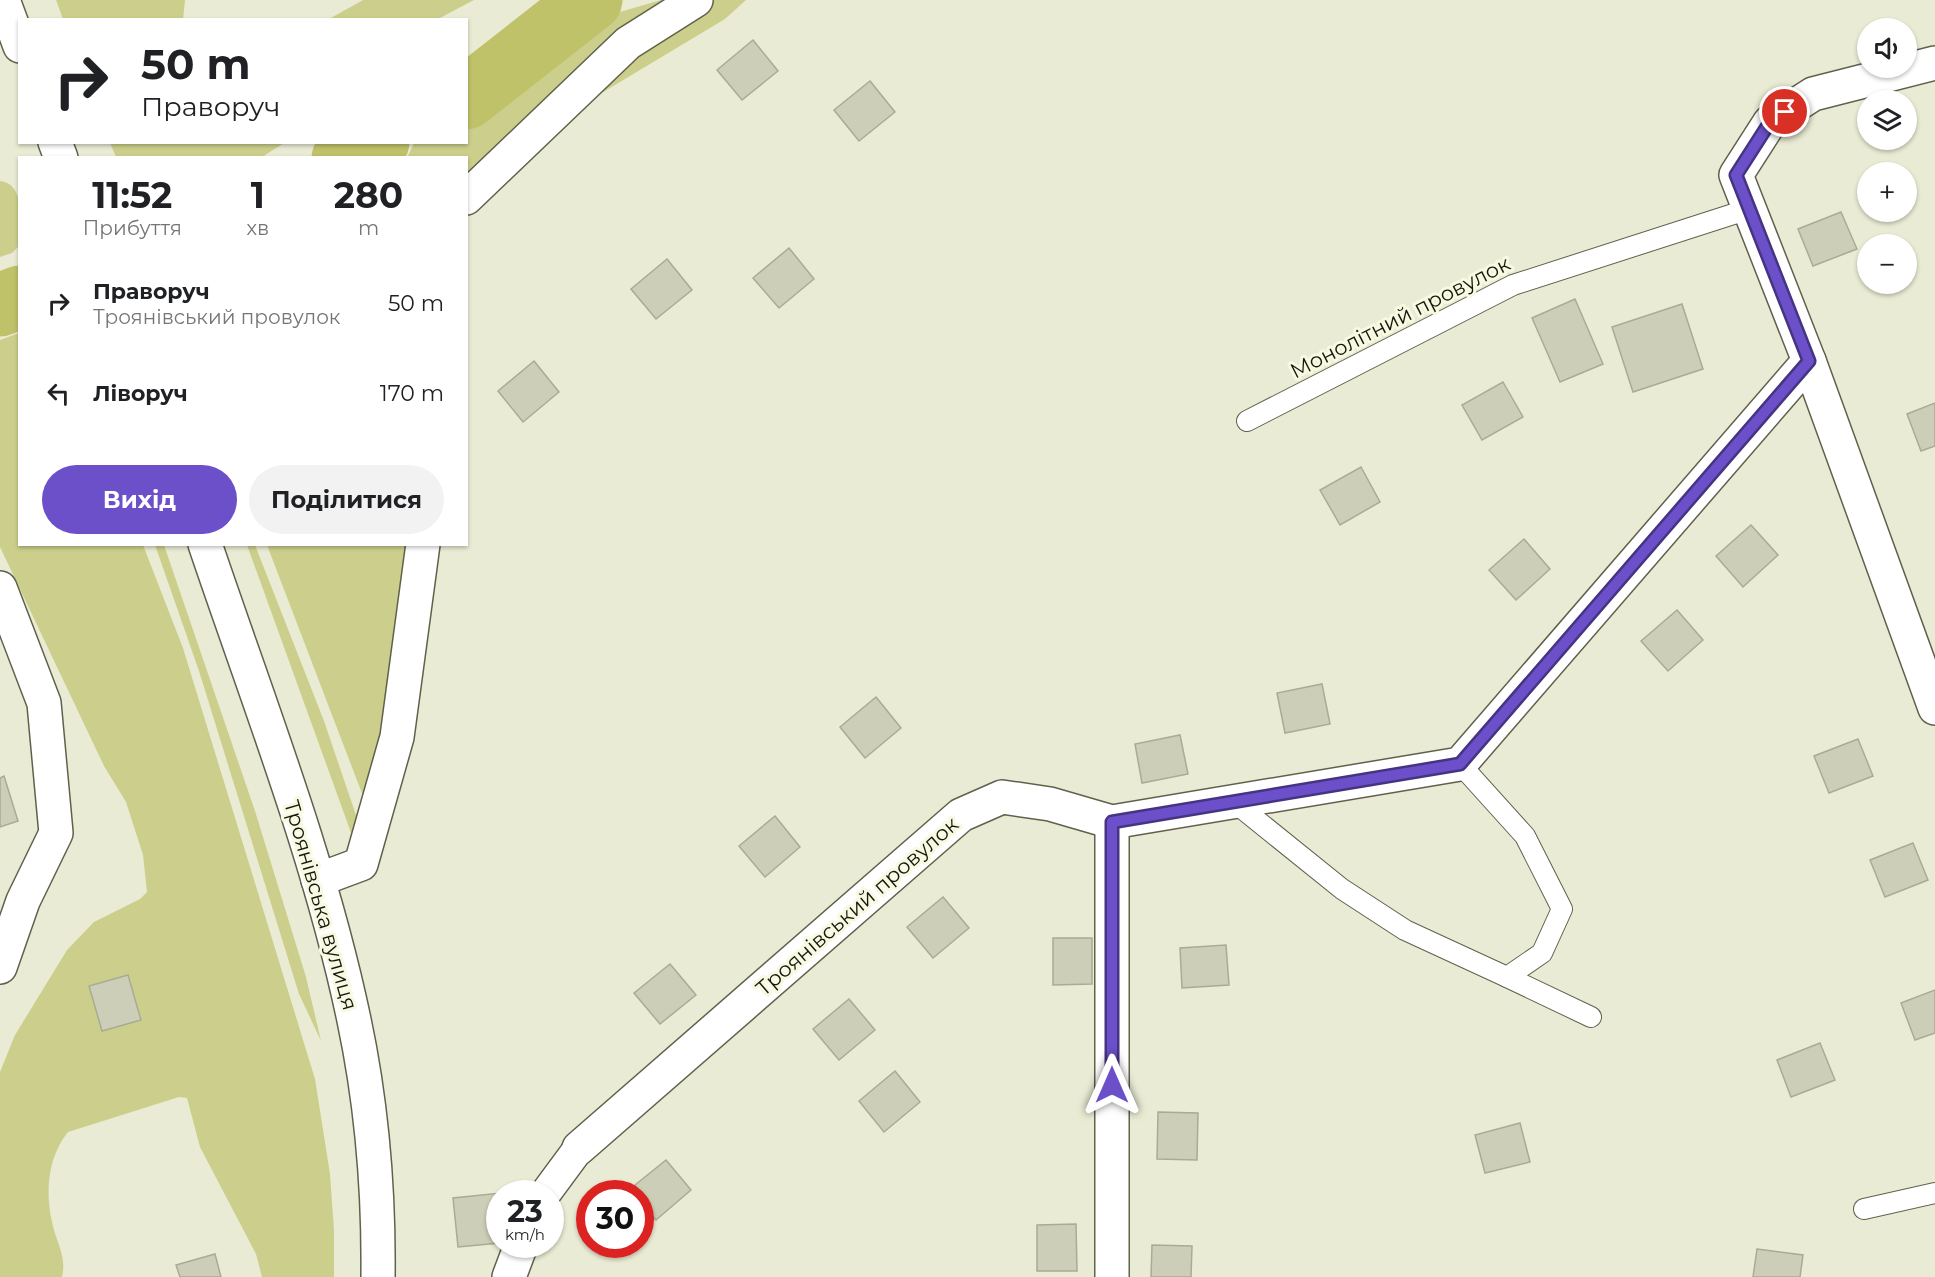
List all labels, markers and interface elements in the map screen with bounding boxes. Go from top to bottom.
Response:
map controls [1857,18,1917,294]
button: sound [1857,18,1917,78]
text: 50 m [141,38,250,90]
icon: right [42,42,120,120]
pin [1759,86,1810,137]
text: Праворуч [141,90,280,123]
button: layers [1857,90,1917,150]
icon: arrive [1768,95,1801,128]
button: + [1857,162,1917,222]
text: 11:52 [92,173,172,217]
text: 1 [251,173,265,217]
text: 280 [334,173,403,217]
text: Прибуття [83,216,182,240]
text: хв [246,216,269,240]
text: m [358,216,379,240]
button: − [1857,234,1917,294]
street label: Монолітний провулок [1286,251,1514,383]
text: Праворуч [93,278,210,305]
icon: right [42,287,75,320]
text: 50 m [388,290,444,317]
text: Троянівський провулок [93,305,340,329]
icon: left [42,377,75,410]
text: Ліворуч [93,380,188,407]
text: 170 m [380,380,444,407]
button: Вихід [42,465,237,534]
button: Поділитися [249,465,444,534]
street label: Троянівська вулиця [279,797,363,1013]
street label: Троянівський провулок [751,811,963,1001]
position arrow [1080,1053,1144,1117]
speed limit sign: 30 [576,1180,654,1258]
text: 23 [507,1193,543,1230]
text: km/h [505,1225,545,1244]

